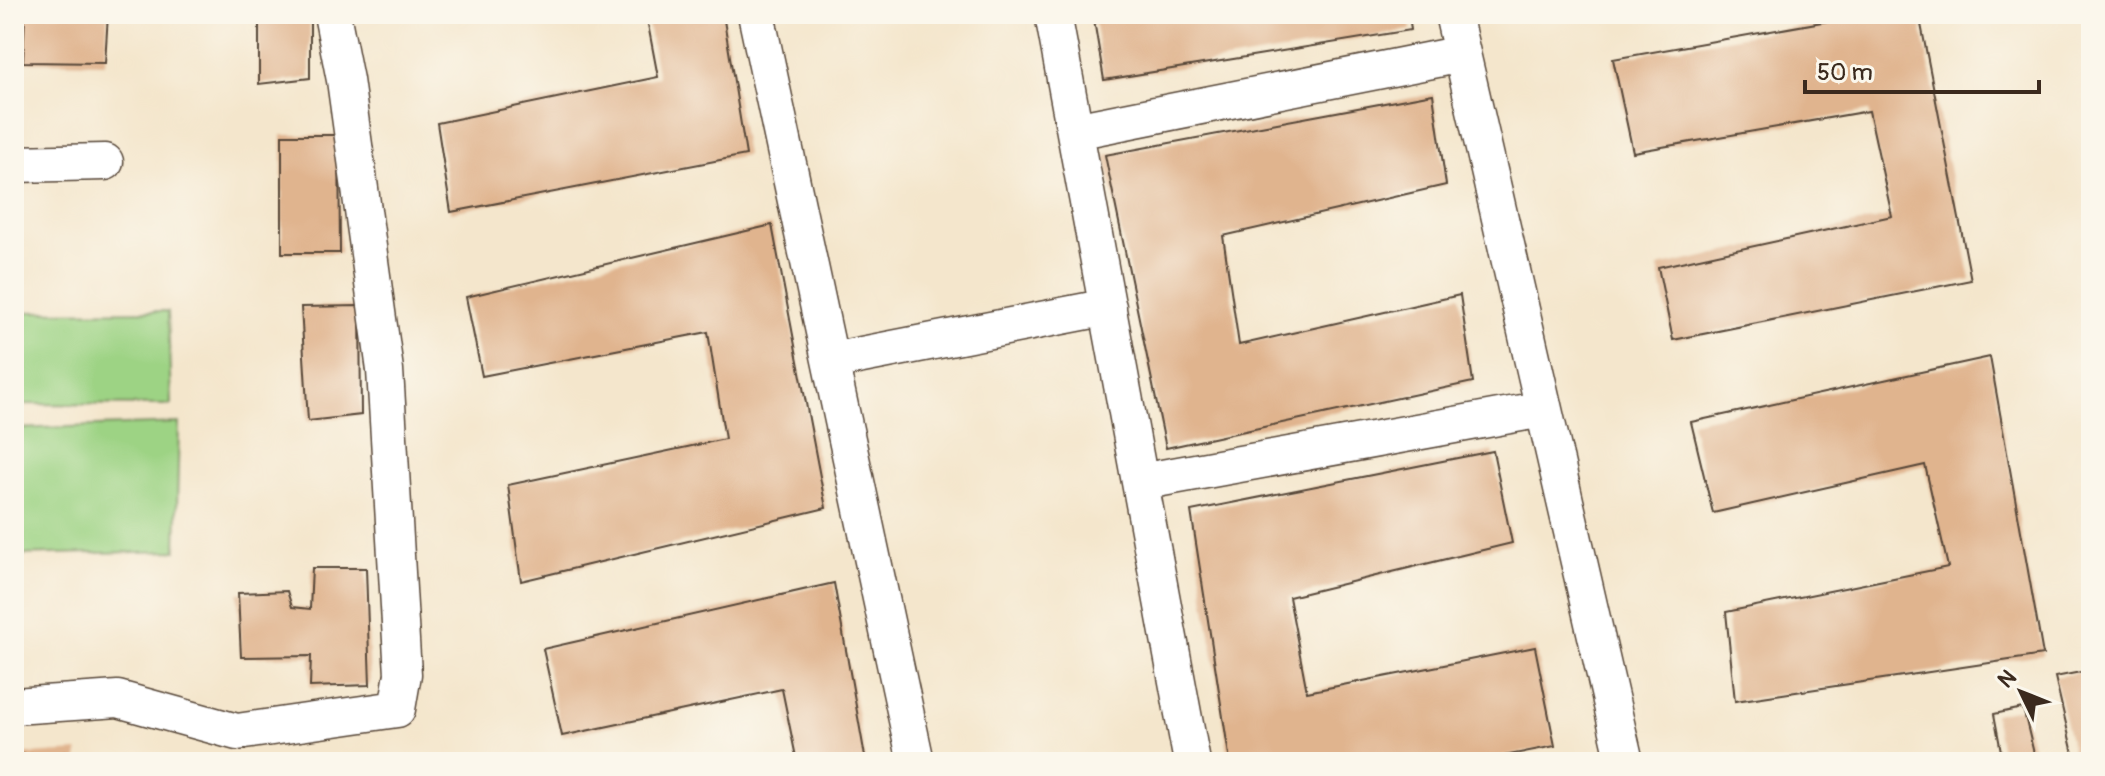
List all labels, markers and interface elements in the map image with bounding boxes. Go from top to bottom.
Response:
scale bar [1805,44,2039,94]
text: 50 m [1817,58,1873,87]
north arrow [1981,652,2061,732]
text: N [1992,664,2023,694]

